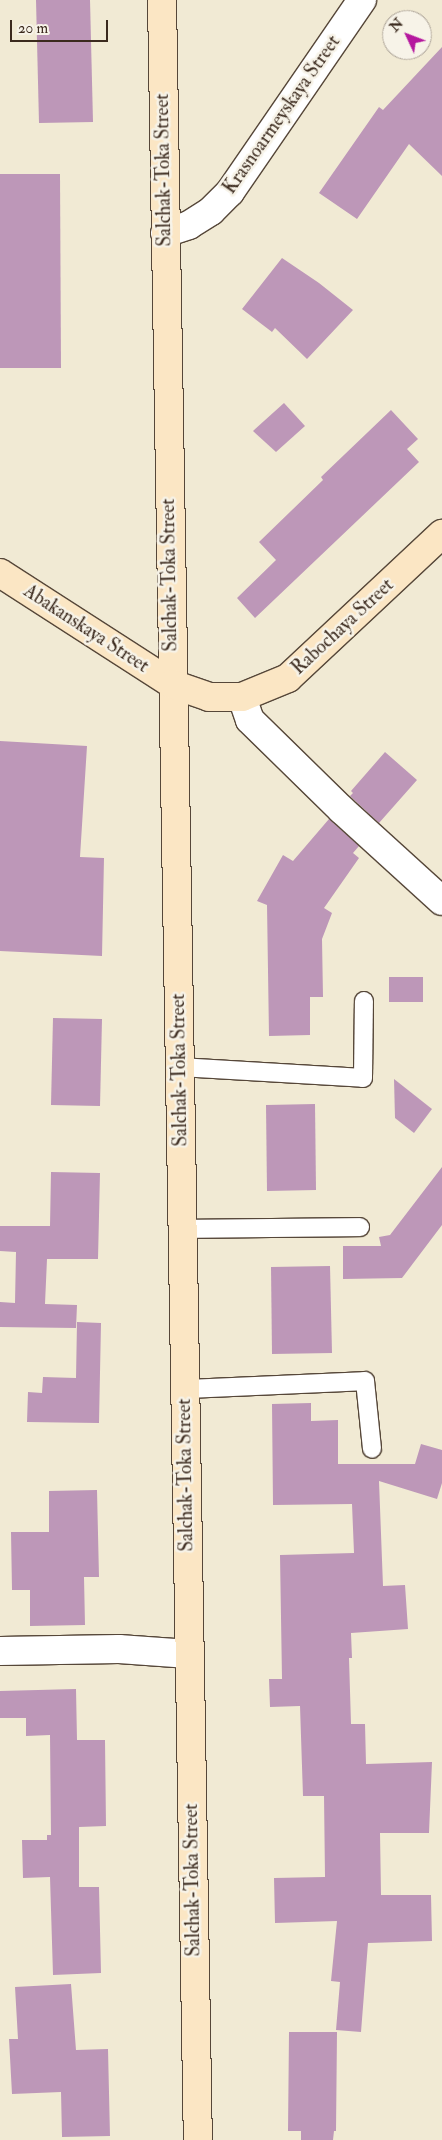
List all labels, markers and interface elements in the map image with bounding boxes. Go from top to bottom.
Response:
scale bar [12,10,110,42]
north arrow [382,10,432,60]
text: N [386,15,407,36]
text: 20 m [18,19,48,38]
street label: Krasnoarmeyskaya Street [219,31,345,199]
street label: Salchak-Toka Street [151,93,177,247]
street label: Salchak-Toka Street [157,498,183,652]
street label: Rabochaya Street [287,574,399,680]
street label: Abakanskaya Street [19,580,153,678]
street label: Salchak-Toka Street [167,993,193,1147]
street label: Salchak-Toka Street [173,1398,199,1552]
street label: Salchak-Toka Street [180,1803,206,1957]

